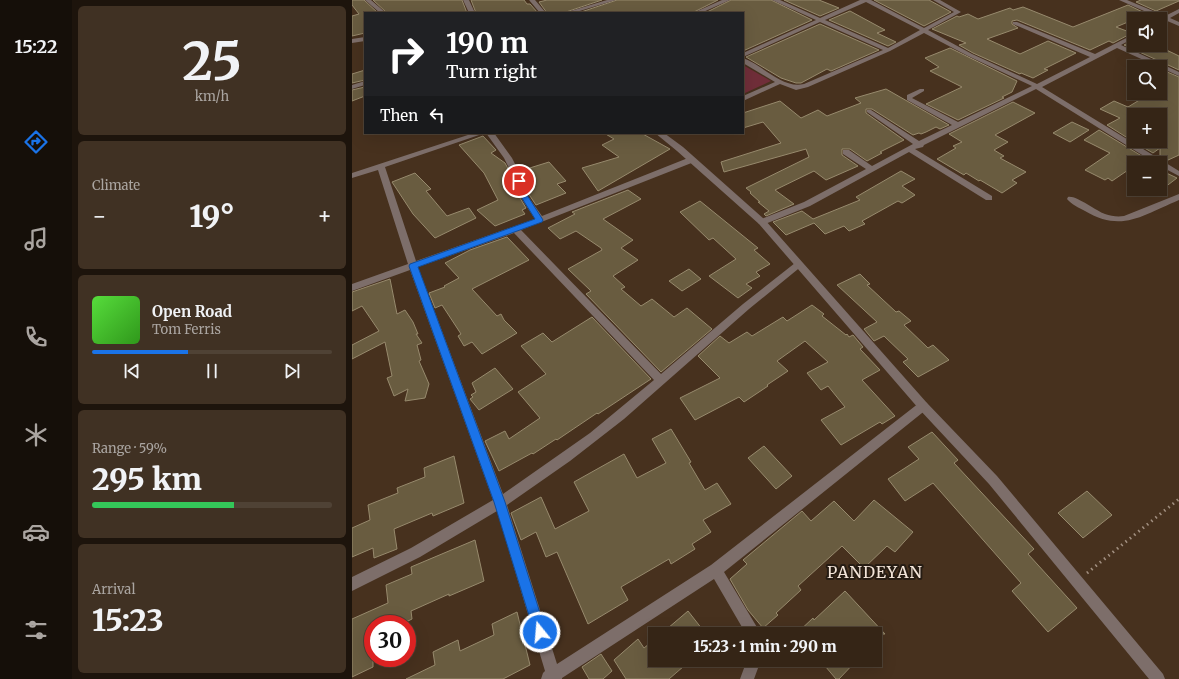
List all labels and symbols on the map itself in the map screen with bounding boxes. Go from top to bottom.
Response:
pin [502,164,536,198]
district label: PANDEYAN [827,562,923,582]
position arrow [519,611,561,653]
speed limit sign: 30 [364,615,416,667]

